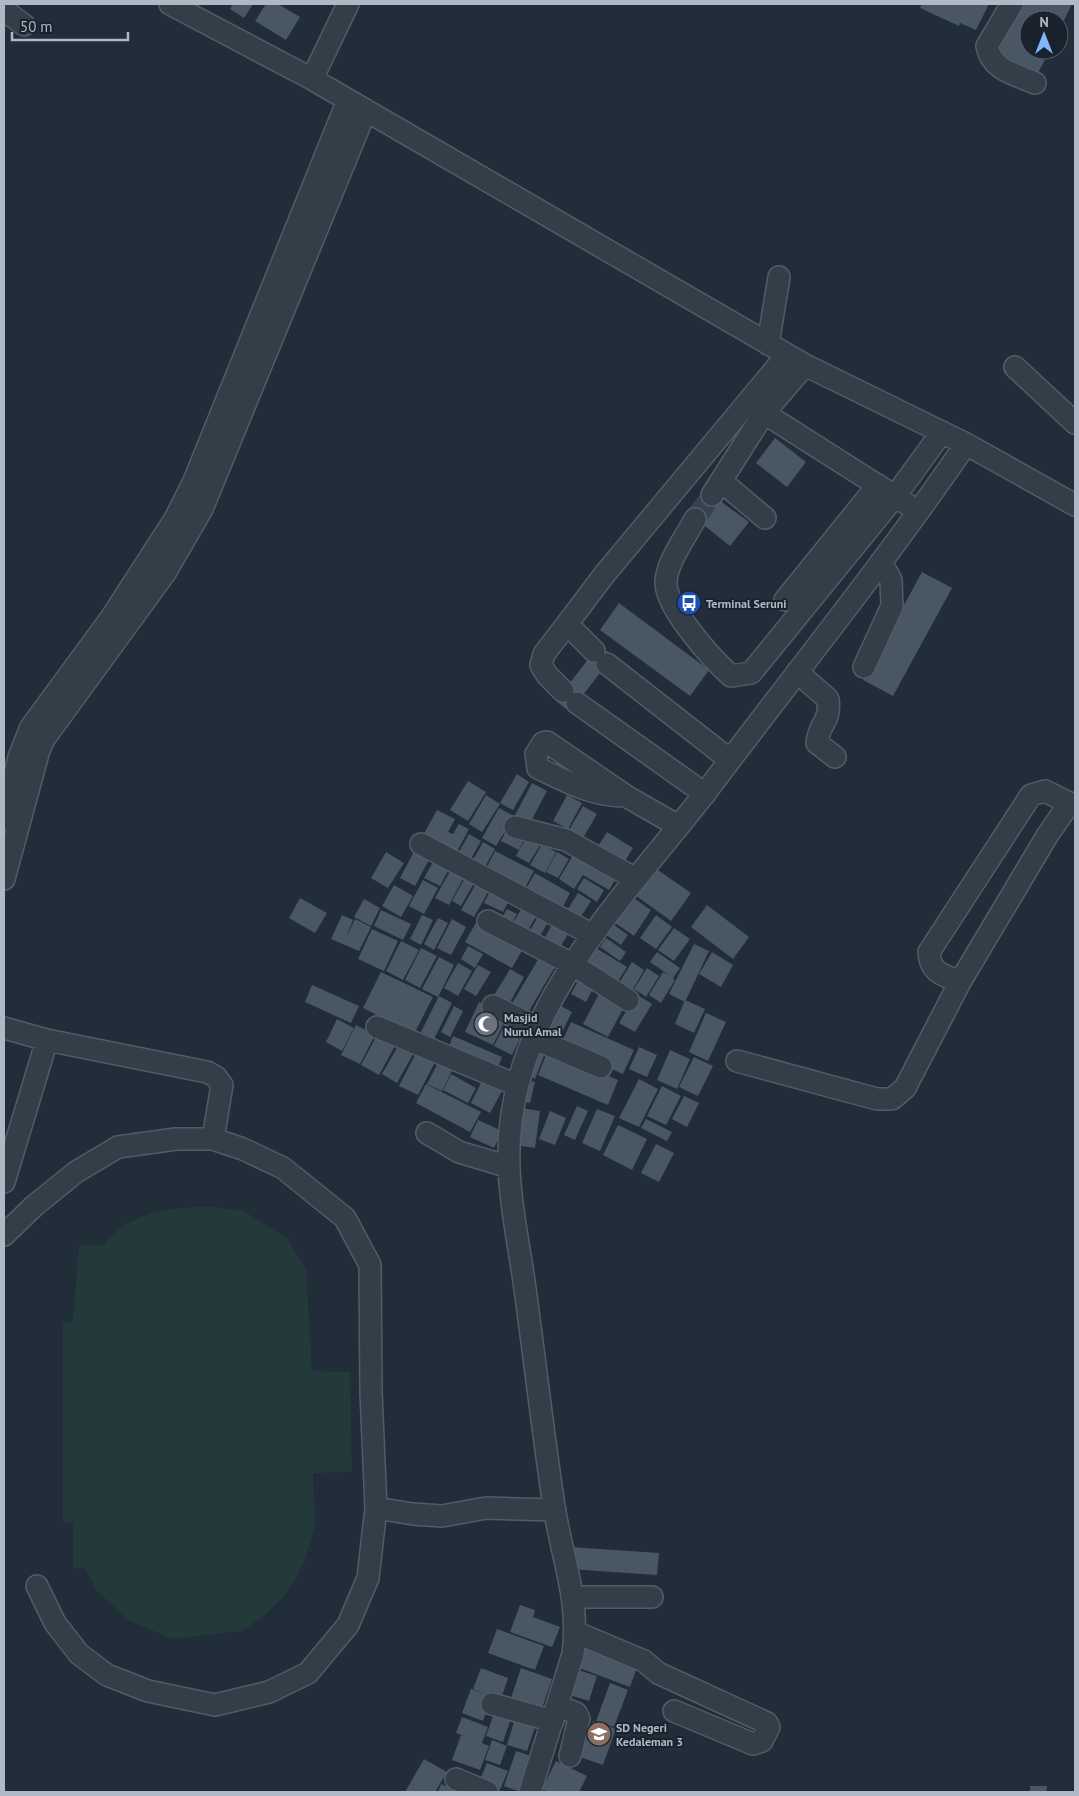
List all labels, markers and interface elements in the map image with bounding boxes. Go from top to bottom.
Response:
scale bar [12,10,129,42]
north arrow [1019,10,1069,60]
text: N [1039,13,1049,31]
text: 50 m [20,17,53,36]
bus stop icon: Terminal Seruni [676,590,702,616]
place label: Terminal Seruni [706,596,786,611]
place label: Masjid Nurul Amal [504,1010,562,1039]
mosque icon: Masjid Nurul Amal [473,1011,499,1037]
place label: SD Negeri Kedaleman 3 [616,1720,683,1749]
school or university icon: SD Negeri Kedaleman 3 [586,1721,612,1747]

